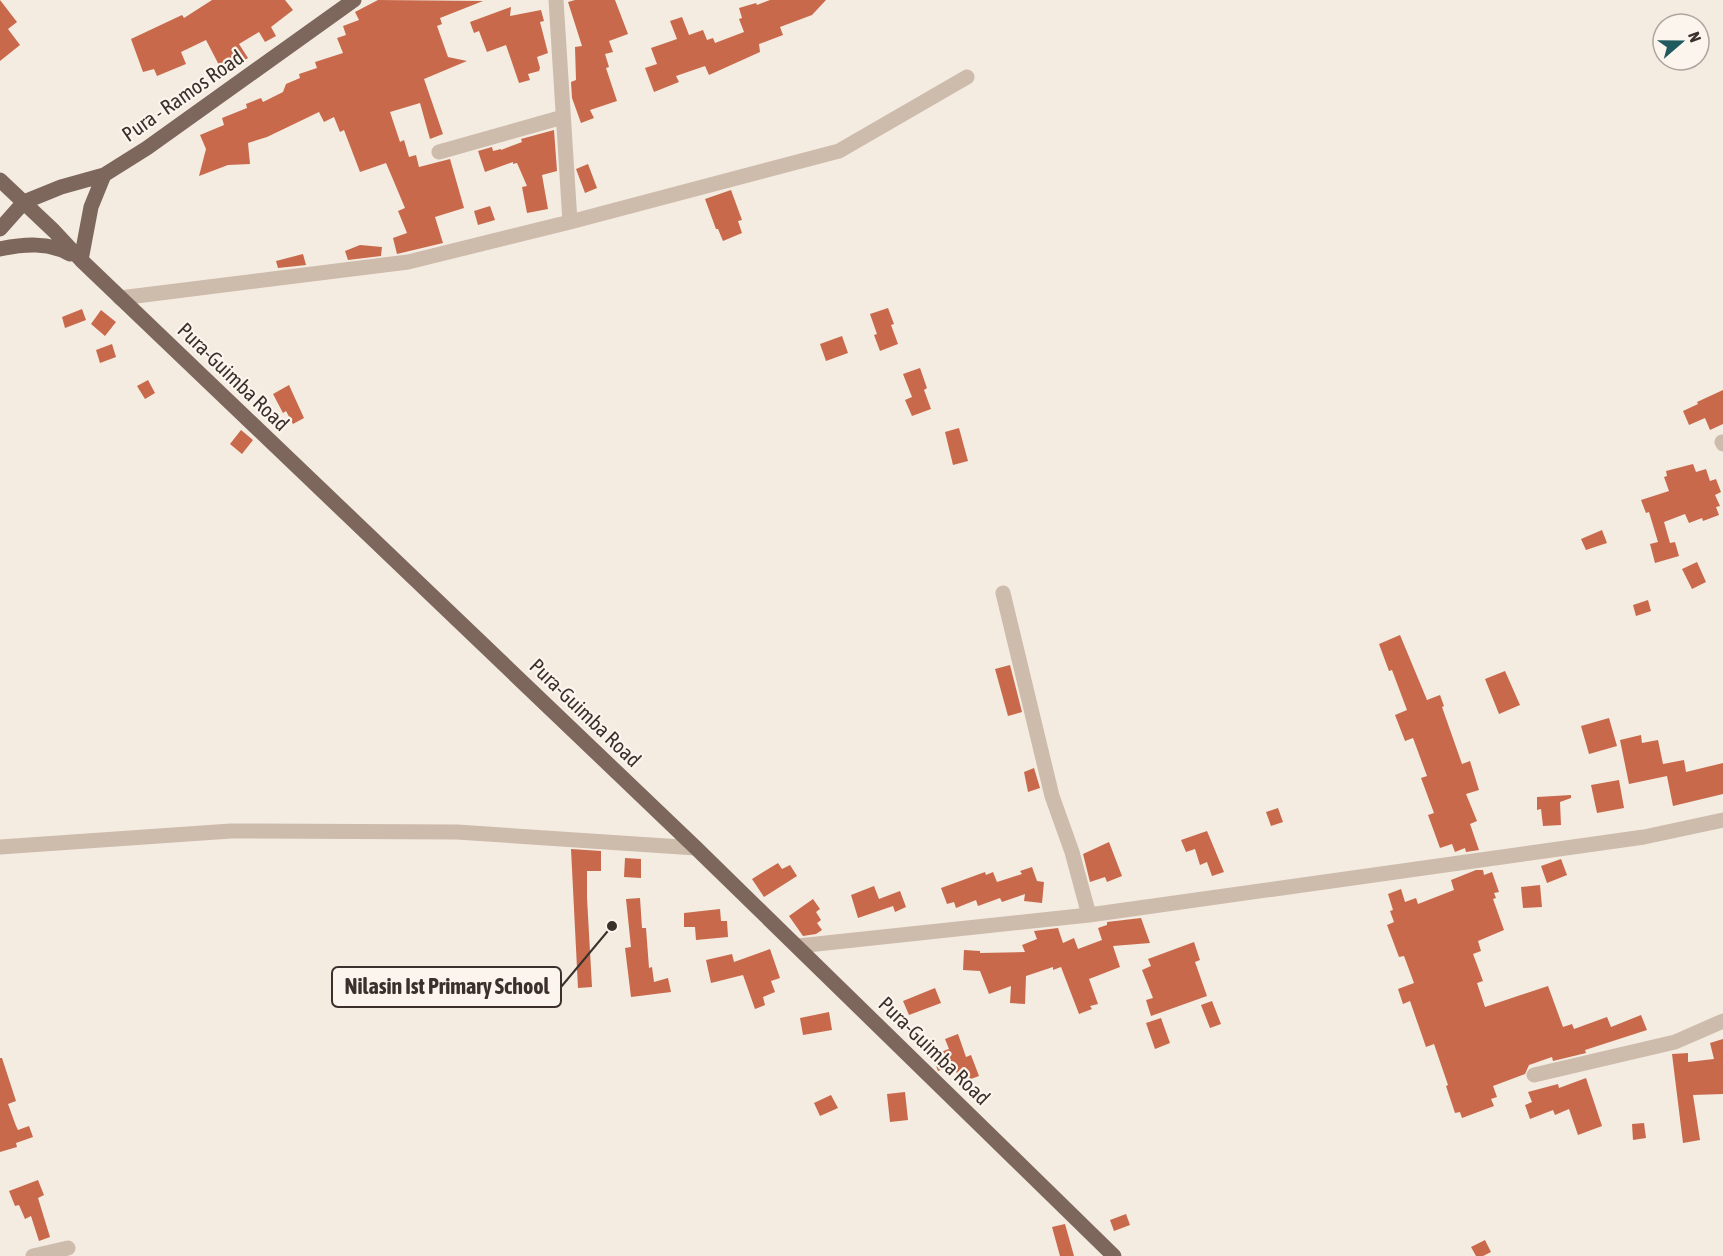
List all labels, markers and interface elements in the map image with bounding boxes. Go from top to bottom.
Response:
north arrow [1651,12,1711,72]
text: N [1685,29,1705,44]
street label: Pura - Ramos Road [117,44,248,146]
street label: Pura-Guimba Road [173,317,294,435]
street label: Pura-Guimba Road [525,653,646,771]
callout: Nilasin Ist Primary School [332,967,561,1007]
text: Nilasin Ist Primary School [345,973,551,999]
street label: Pura-Guimba Road [874,991,995,1109]

